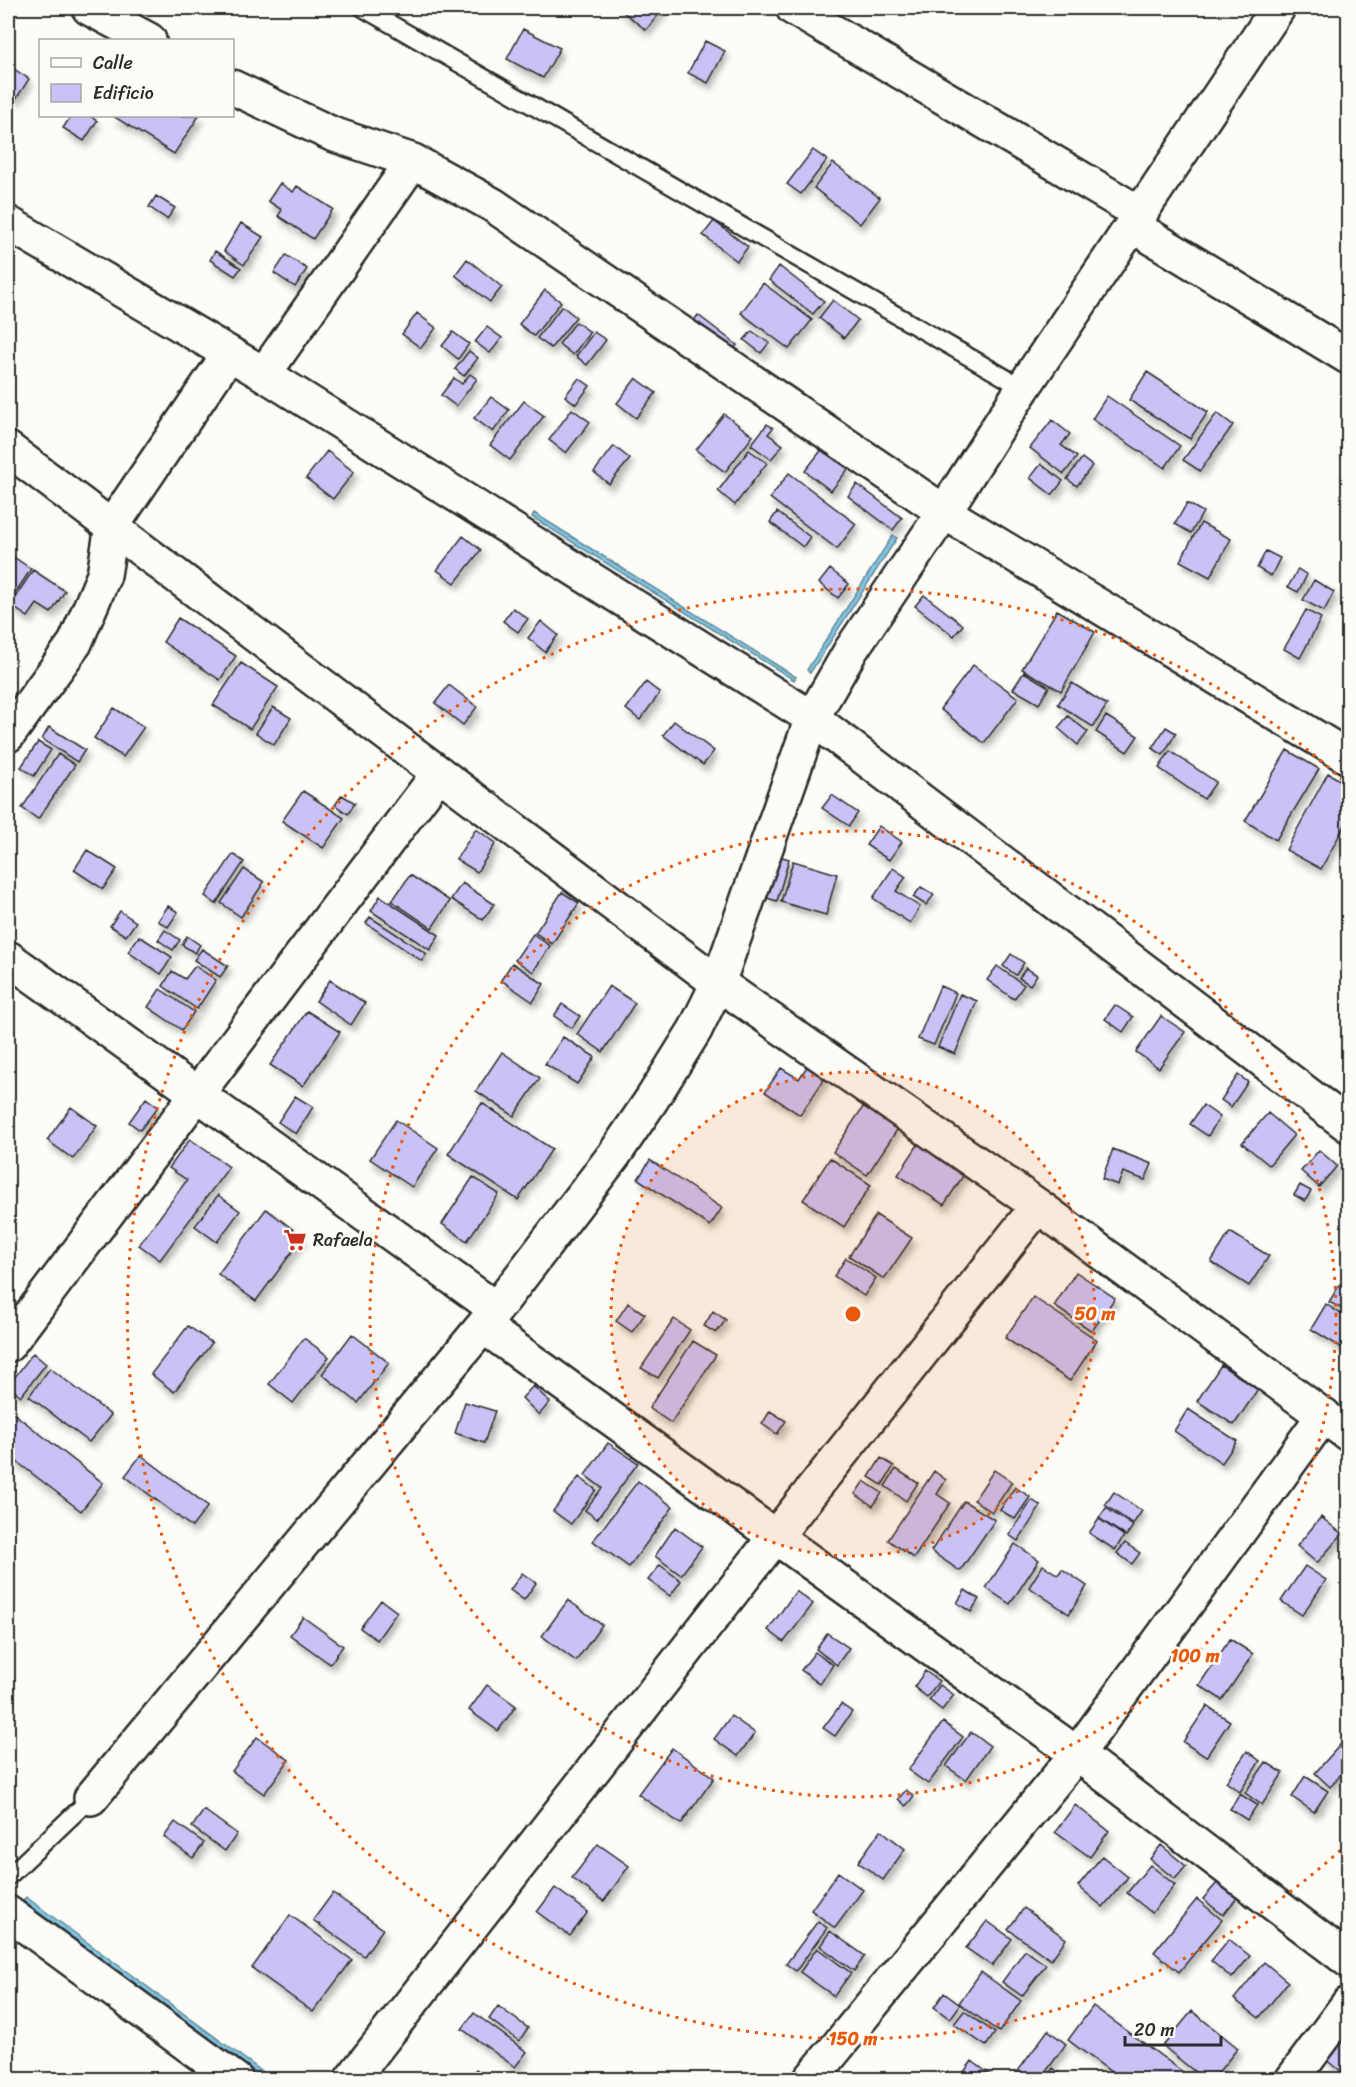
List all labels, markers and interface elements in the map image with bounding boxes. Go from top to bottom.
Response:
legend [39,39,234,117]
text: Calle [93,47,133,79]
text: Edificio [93,77,154,109]
place label: Rafaela [313,1224,373,1256]
supermarket icon: Rafaela [282,1227,308,1253]
text: 50 m [1075,1298,1116,1330]
centre of rings [843,1304,863,1324]
text: 100 m [1171,1640,1220,1672]
scale bar [1125,2009,1221,2047]
text: 20 m [1134,2014,1174,2046]
text: 150 m [829,2023,877,2055]

